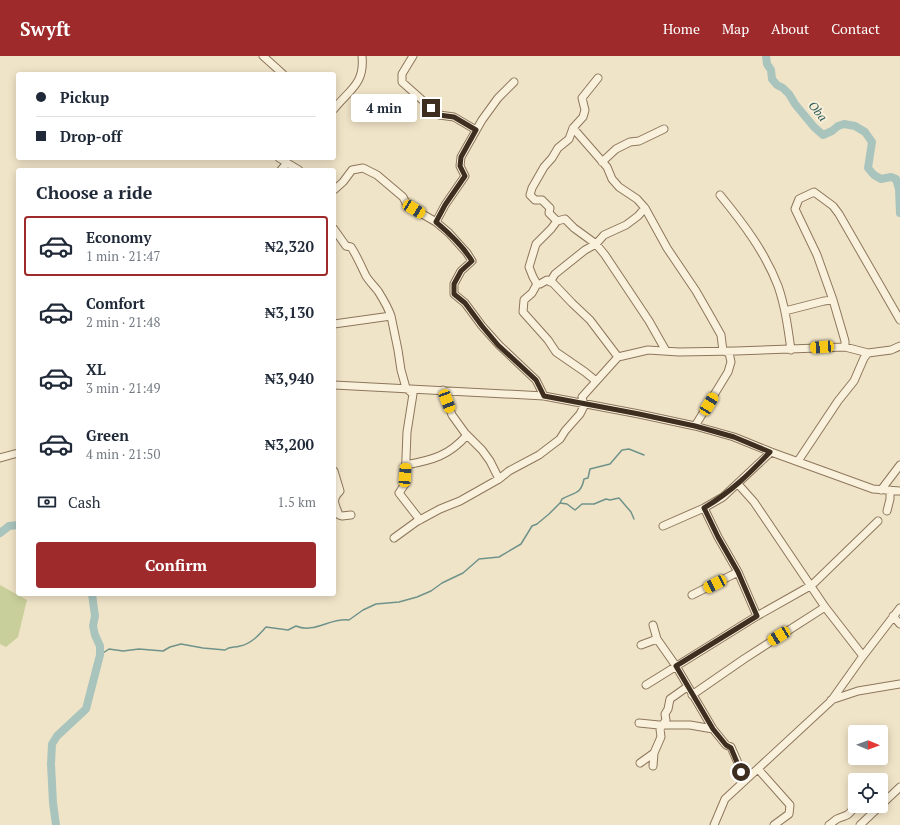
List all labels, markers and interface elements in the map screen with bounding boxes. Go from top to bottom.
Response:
text: Swyft [20,16,71,41]
text: Home [663,19,700,38]
text: Map [722,19,749,38]
text: About [771,19,809,38]
text: Contact [831,19,880,38]
text: Pickup [60,87,109,107]
callout: 4 min [351,94,417,122]
water label: Oba [805,98,831,124]
text: 4 min [366,99,402,117]
route end [422,99,440,117]
text: Drop-off [60,126,122,146]
text: Choose a ride [36,180,152,204]
car [401,198,427,220]
text: Economy [86,227,151,247]
icon: car [38,228,74,264]
text: ₦2,320 [265,236,314,256]
text: 1 min · 21:47 [86,247,160,265]
text: Comfort [86,293,145,313]
icon: car [38,294,74,330]
text: ₦3,130 [265,302,314,322]
text: 2 min · 21:48 [86,313,160,331]
car [810,340,834,354]
text: XL [86,359,106,379]
icon: car [38,360,74,396]
text: ₦3,940 [265,368,314,388]
text: 3 min · 21:49 [86,379,160,397]
car [437,388,457,414]
car [698,391,720,417]
text: Green [86,425,129,445]
icon: car [38,426,74,462]
text: ₦3,200 [265,434,314,454]
text: 4 min · 21:50 [86,445,160,463]
car [398,463,412,487]
icon: cash [36,491,58,513]
text: Cash [68,492,101,512]
text: 1.5 km [277,493,316,511]
button: Confirm [36,542,316,588]
car [702,573,728,595]
car [766,625,792,647]
north arrow [848,725,888,765]
map controls [848,725,888,813]
route start [732,763,750,781]
button: locate [848,773,888,813]

